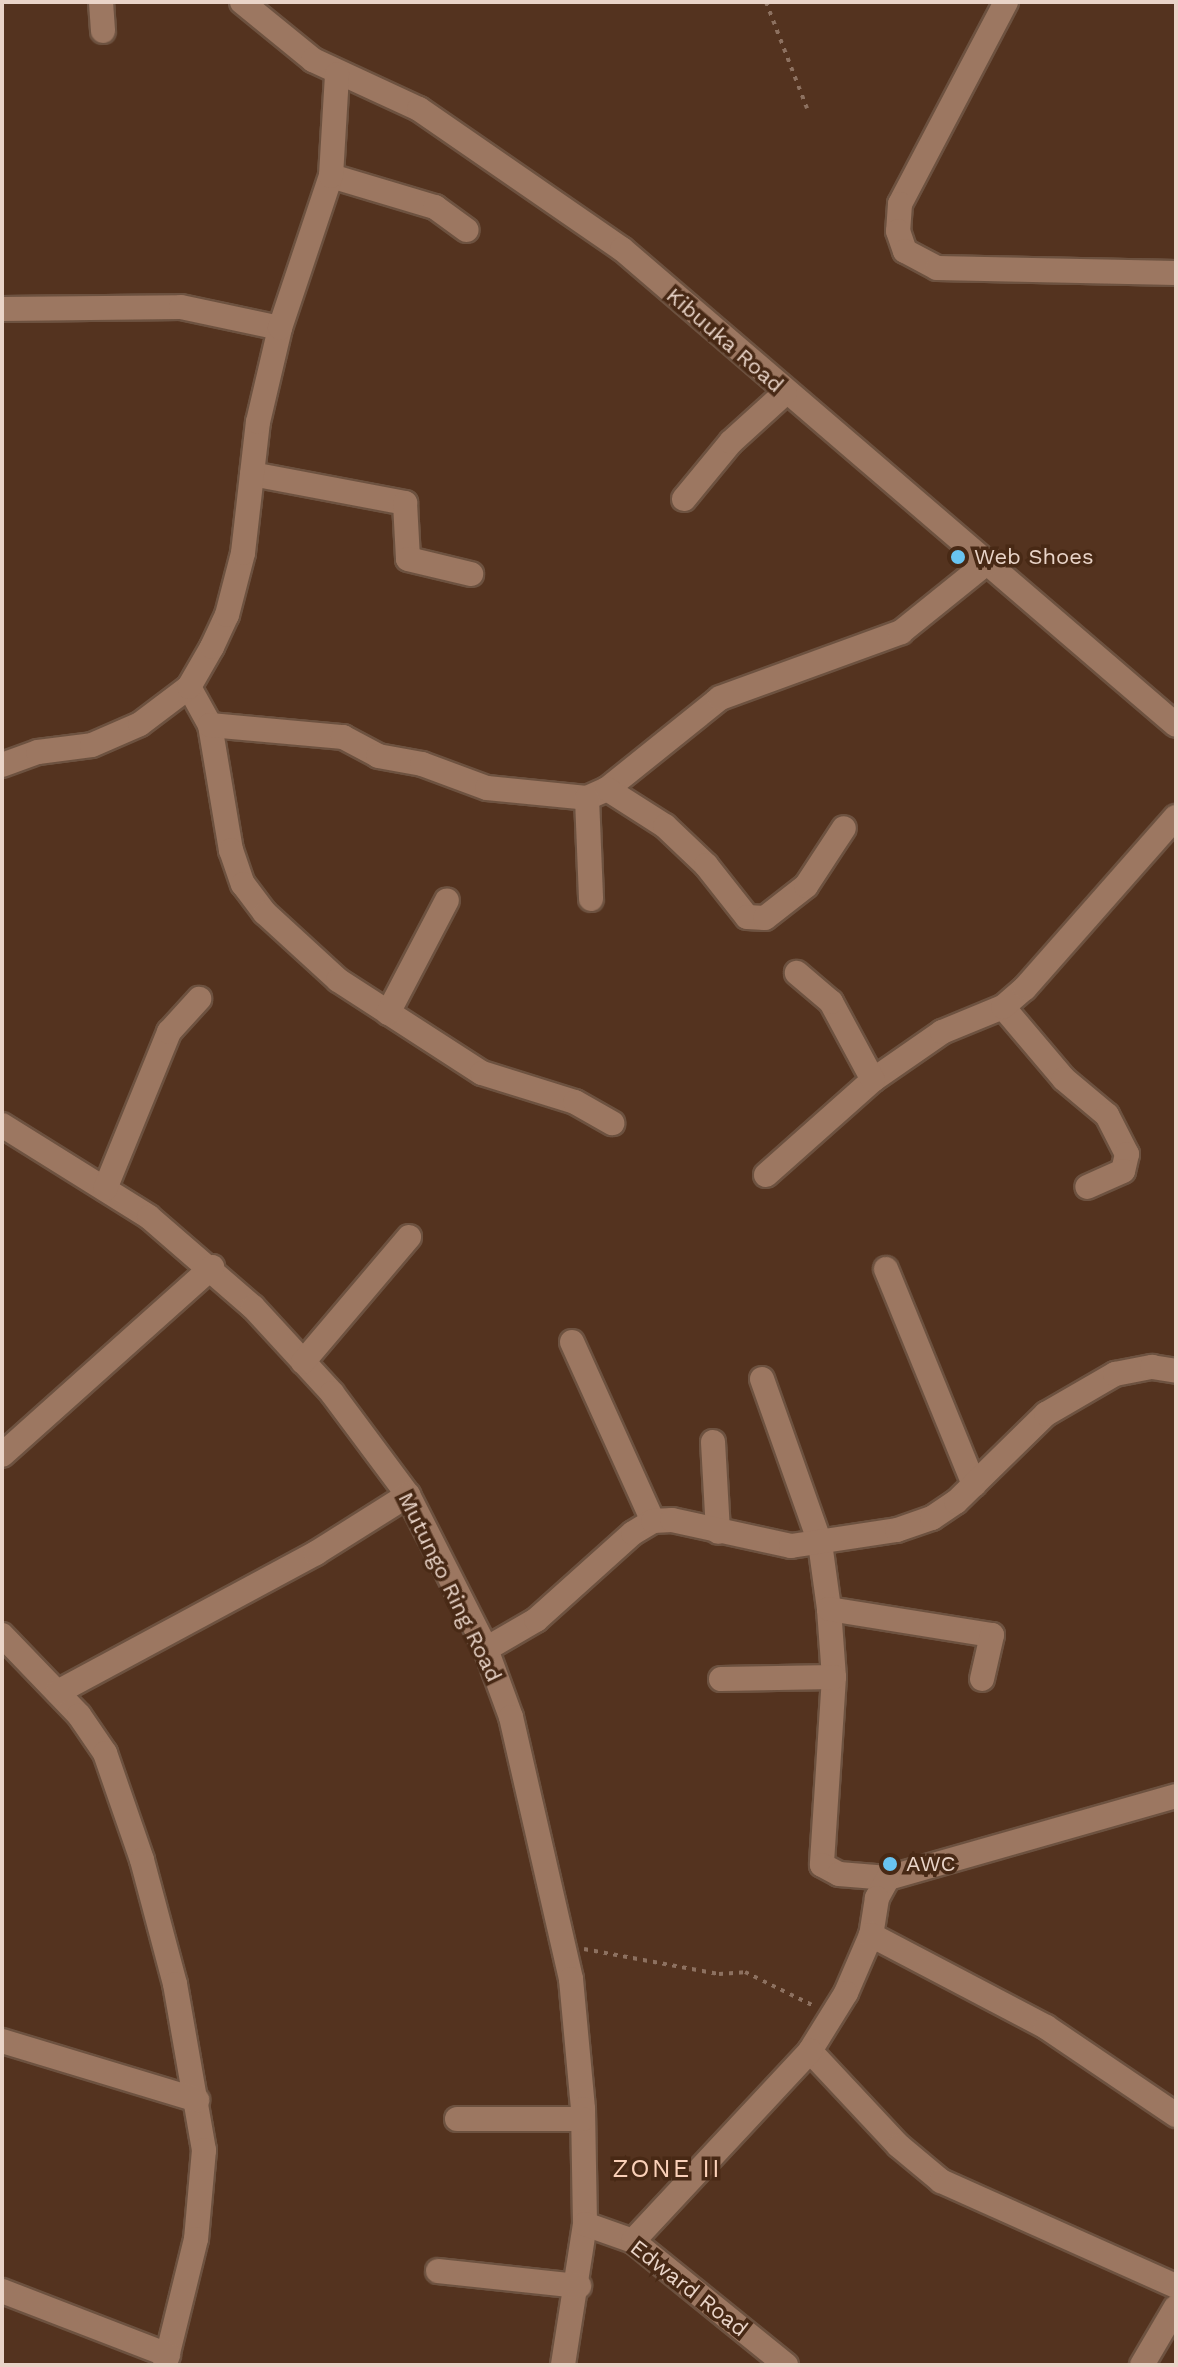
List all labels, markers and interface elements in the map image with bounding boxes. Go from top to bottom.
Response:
street label: Kibuuka Road [661,282,789,398]
place label: Web Shoes [974,544,1094,570]
marker: Web Shoes [949,548,967,566]
street label: Mutungo Ring Road [393,1488,507,1686]
place label: AWC [906,1851,956,1877]
marker: AWC [881,1855,899,1873]
district label: ZONE II [612,2153,722,2185]
street label: Edward Road [625,2234,753,2342]

